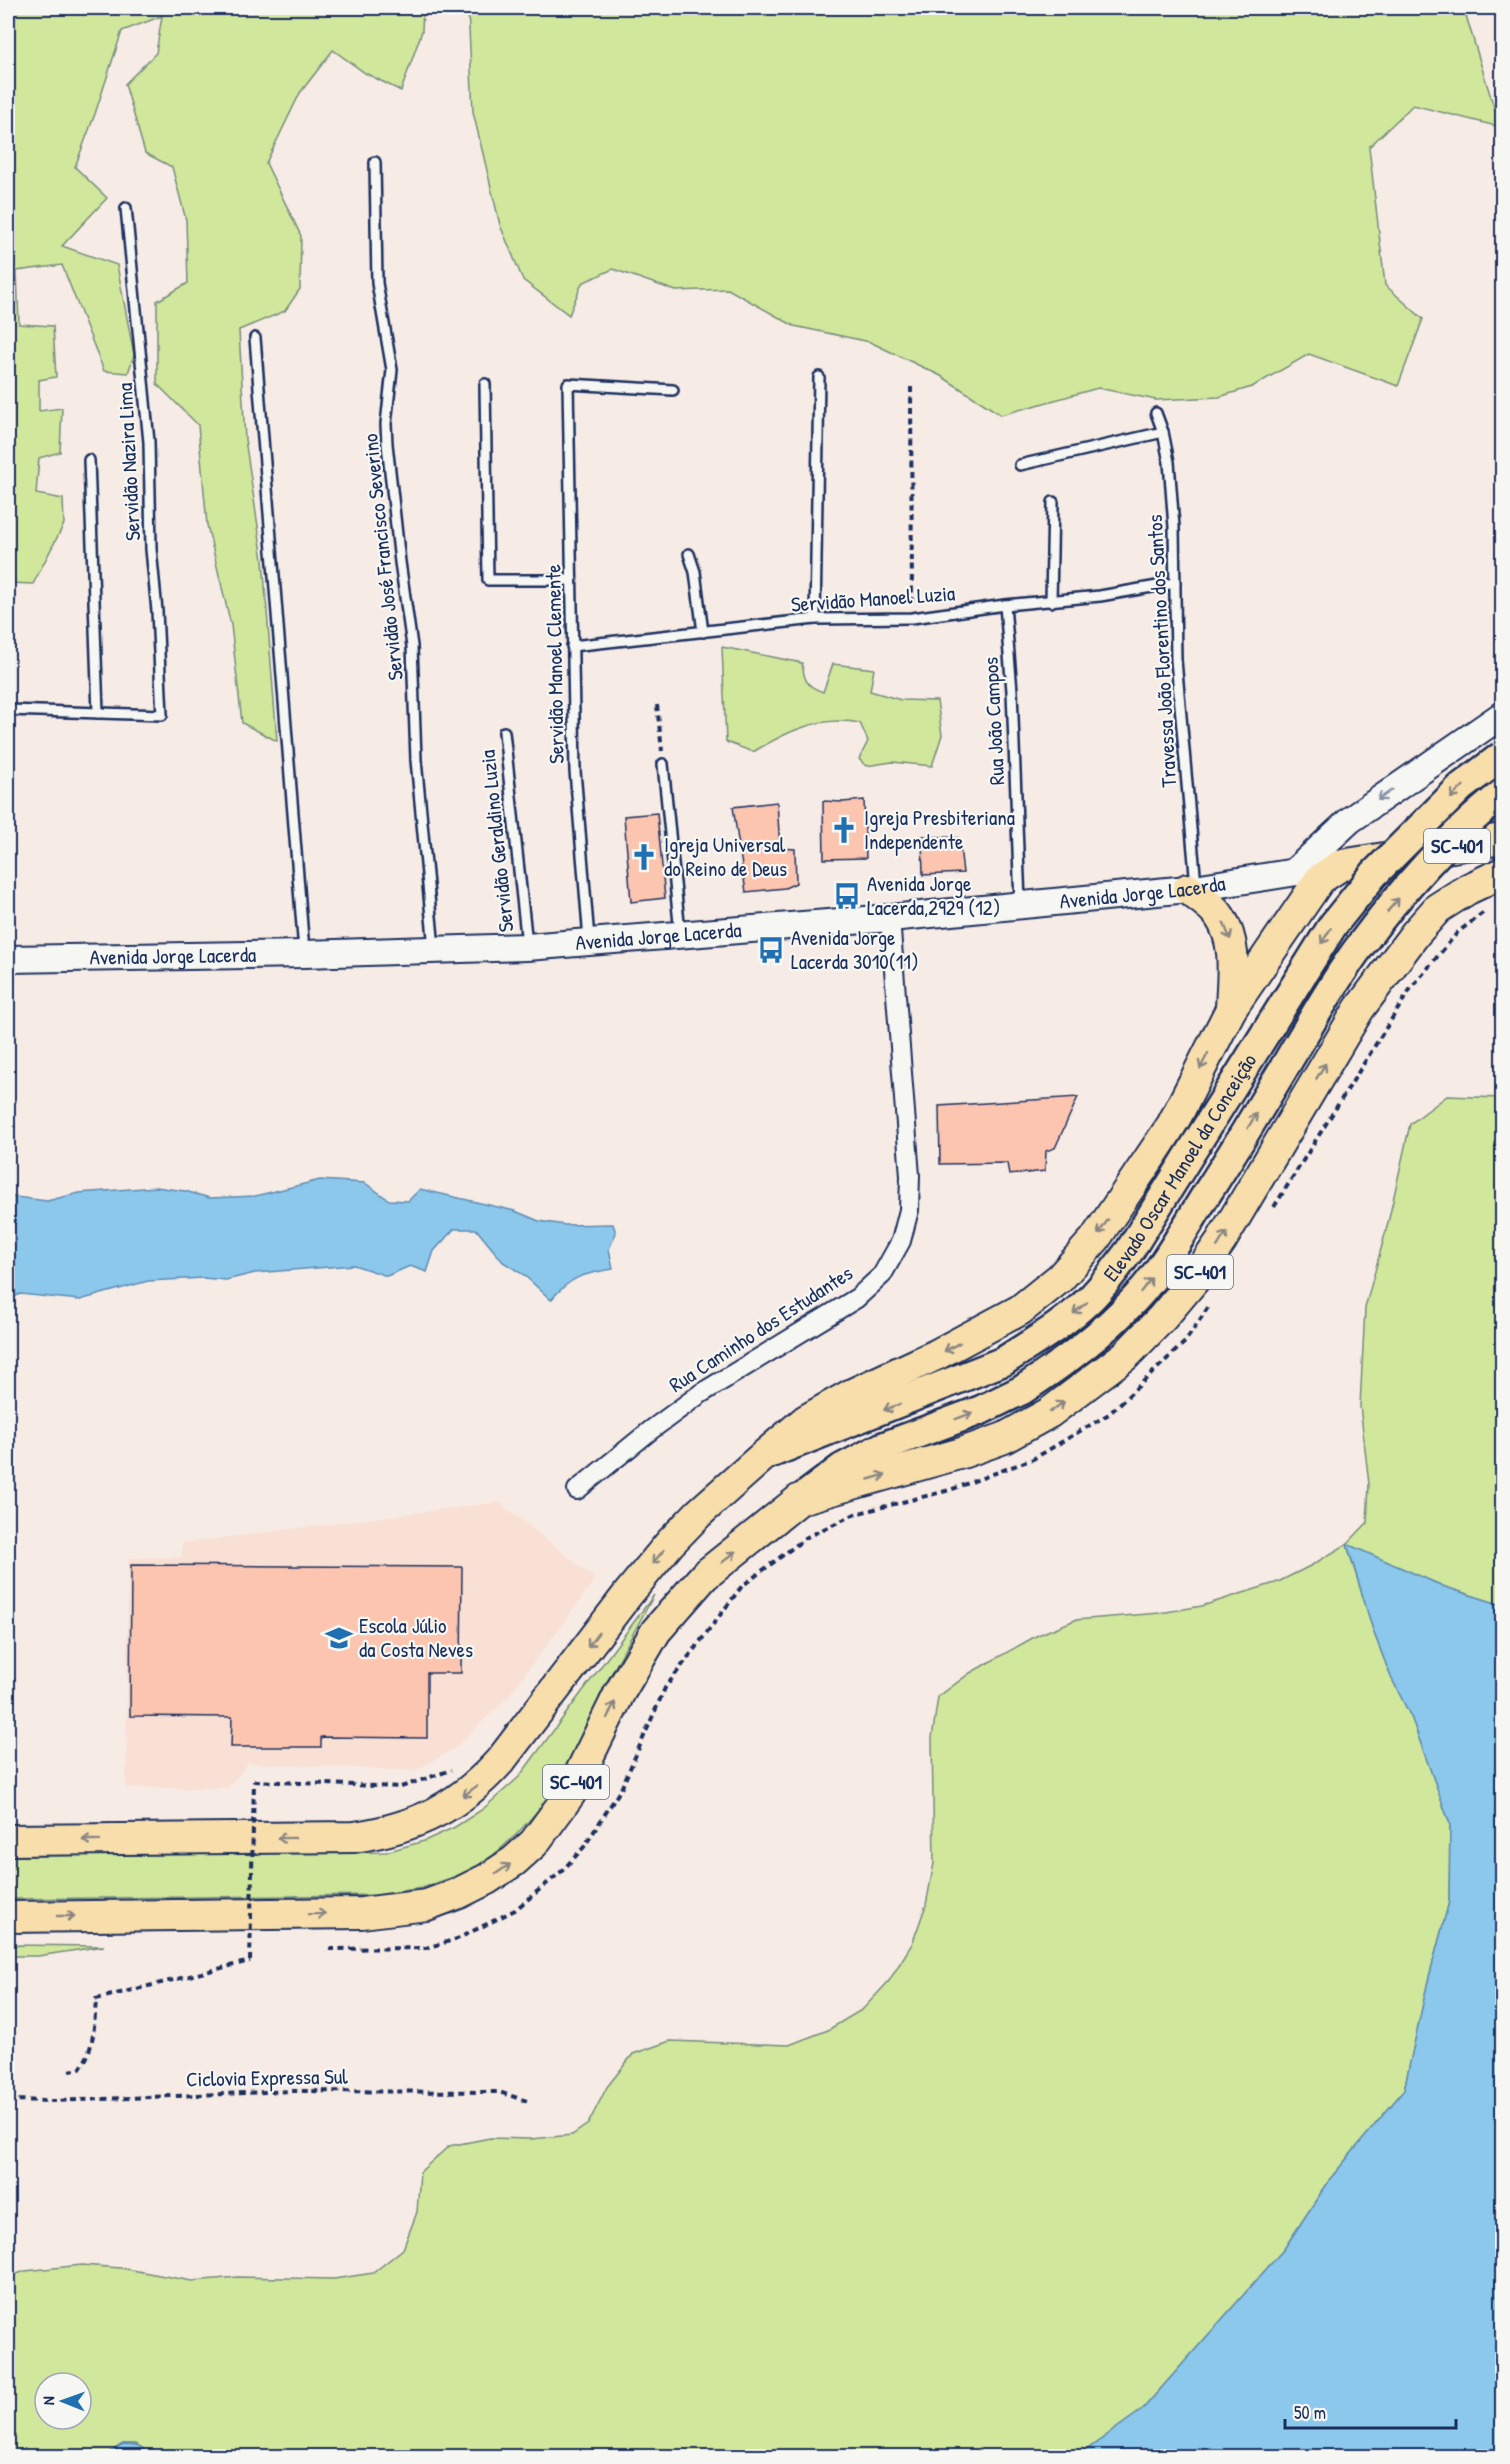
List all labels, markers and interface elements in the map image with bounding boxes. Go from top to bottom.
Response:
street label: Servidão Nazira Lima [110,382,147,542]
street label: Servidão José Francisco Severino [355,432,410,682]
street label: Travessa João Florentino dos Santos [1140,514,1183,788]
street label: Servidão Manoel Clemente [538,564,571,764]
street label: Servidão Manoel Luzia [790,578,956,619]
street label: Rua João Campos [976,656,1011,786]
street label: Servidão Geraldino Luzia [473,749,520,934]
one-way arrow [1449,785,1464,799]
one-way arrow [1377,789,1394,801]
place label: Igreja Presbiteriana Independente [864,803,1015,856]
church icon: Igreja Presbiteriana Independente [829,815,859,845]
road number: SC-401 [1424,829,1490,863]
place label: Igreja Universal do Reino de Deus [664,830,787,883]
church icon: Igreja Universal do Reino de Deus [629,842,659,872]
street label: Avenida Jorge Lacerda [1058,868,1227,915]
place label: Avenida Jorge Lacerda,2929 (12) [867,869,1000,922]
bus stop icon: Avenida Jorge Lacerda,2929 (12) [832,881,862,911]
one-way arrow [1386,898,1399,914]
street label: Avenida Jorge Lacerda [574,915,743,957]
one-way arrow [1222,921,1233,940]
place label: Avenida Jorge Lacerda 3010(11) [791,923,919,976]
one-way arrow [1319,927,1331,944]
bus stop icon: Avenida Jorge Lacerda 3010(11) [756,935,786,965]
street label: Avenida Jorge Lacerda [89,940,256,972]
street label: Elevado Oscar Manoel da Conceição [1096,1048,1263,1287]
one-way arrow [1198,1052,1209,1070]
one-way arrow [1316,1063,1328,1080]
one-way arrow [1246,1113,1258,1130]
one-way arrow [1097,1219,1109,1235]
one-way arrow [1216,1231,1228,1248]
road number: SC-401 [1167,1255,1233,1289]
street label: Rua Caminho dos Estudantes [663,1258,858,1399]
one-way arrow [1140,1277,1153,1293]
one-way arrow [1072,1301,1088,1314]
one-way arrow [944,1341,961,1353]
one-way arrow [1049,1401,1065,1413]
one-way arrow [883,1402,902,1413]
one-way arrow [954,1410,973,1421]
one-way arrow [867,1471,886,1482]
one-way arrow [652,1549,665,1565]
one-way arrow [721,1550,737,1563]
place label: Escola Júlio da Costa Neves [359,1611,473,1664]
school or university icon: Escola Júlio da Costa Neves [324,1623,354,1653]
one-way arrow [586,1632,599,1648]
one-way arrow [606,1701,618,1719]
road number: SC-401 [543,1765,609,1799]
one-way arrow [462,1785,478,1797]
one-way arrow [276,1833,296,1844]
one-way arrow [81,1834,101,1846]
one-way arrow [494,1863,510,1875]
one-way arrow [306,1908,326,1920]
one-way arrow [55,1910,75,1922]
street label: Ciclovia Expressa Sul [186,2062,348,2093]
north arrow [33,2371,93,2431]
scale bar [1285,2392,1456,2430]
text: N [37,2396,59,2405]
text: 50 m [1294,2400,1326,2425]

